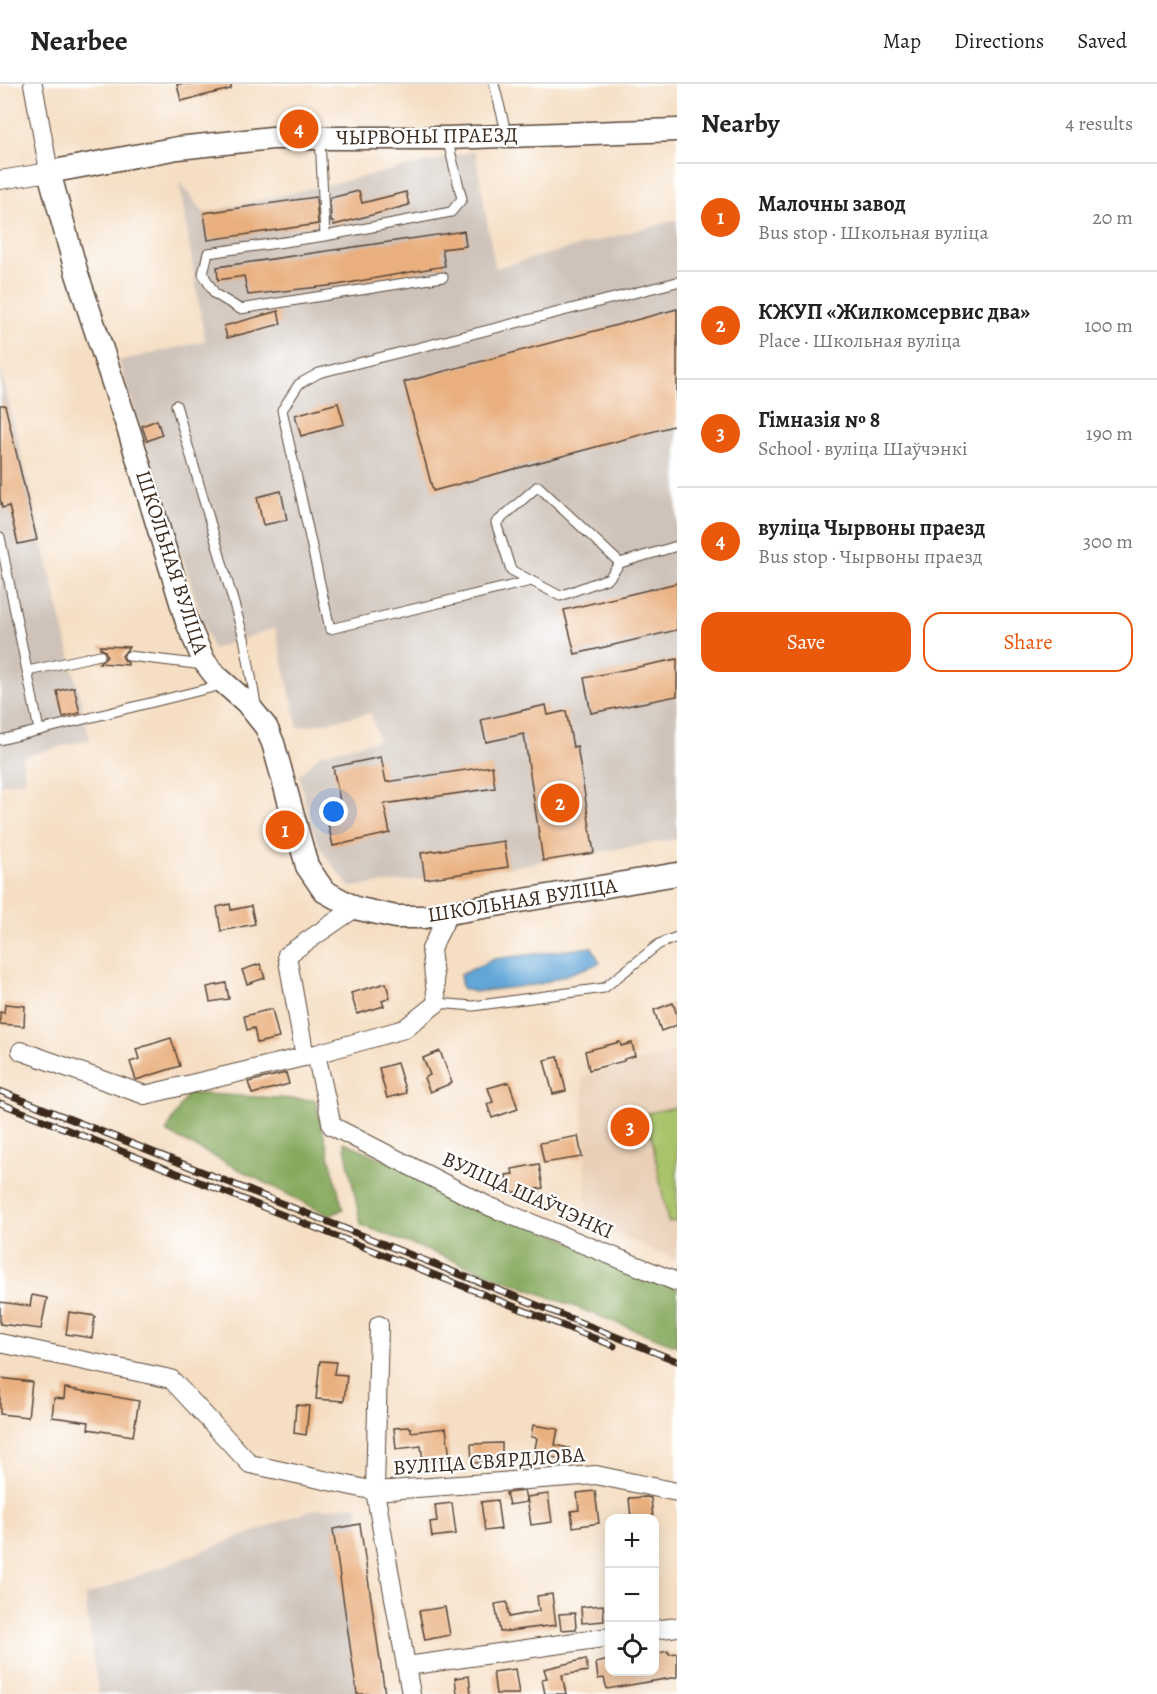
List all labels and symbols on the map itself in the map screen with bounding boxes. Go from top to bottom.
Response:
pin: 4 [280,106,318,152]
street label: ЧЫРВОНЫ ПРАЕЗД [336,120,518,152]
street label: ШКОЛЬНАЯ ВУЛІЦА [129,467,215,658]
pin: 2 [540,780,580,826]
your location [319,797,348,826]
pin: 1 [266,808,304,852]
street label: ШКОЛЬНАЯ ВУЛІЦА [425,871,620,929]
pin: 3 [610,1104,650,1150]
street label: ВУЛІЦА ШАЎЧЭНКІ [438,1145,618,1245]
street label: ВУЛІЦА СВЯРДЛОВА [392,1440,587,1482]

